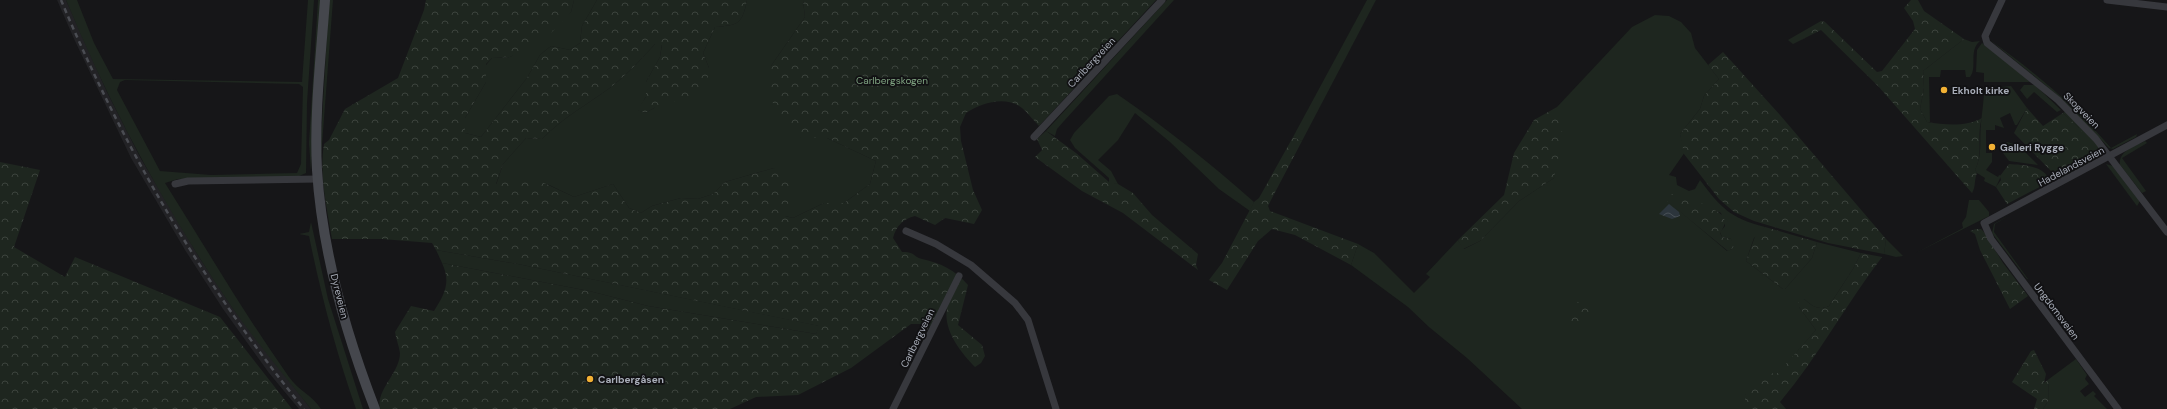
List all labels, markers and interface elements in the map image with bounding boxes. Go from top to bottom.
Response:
street label: Carlbergveien [1065,34,1118,90]
park label: Carlbergskogen [856,74,928,87]
place label: Ekholt kirke [1952,84,2009,97]
marker: Ekholt kirke [1939,85,1949,95]
street label: Skogveien [2061,89,2103,132]
place label: Galleri Rygge [2000,141,2064,154]
marker: Galleri Rygge [1987,142,1997,152]
street label: Hadelandsveien [2036,143,2107,189]
street label: Dyreveien [328,272,351,320]
street label: Ungdomsveien [2031,280,2082,343]
street label: Carlbergveien [898,306,937,370]
place label: Carlbergåsen [598,373,664,386]
marker: Carlbergåsen [585,374,595,384]

